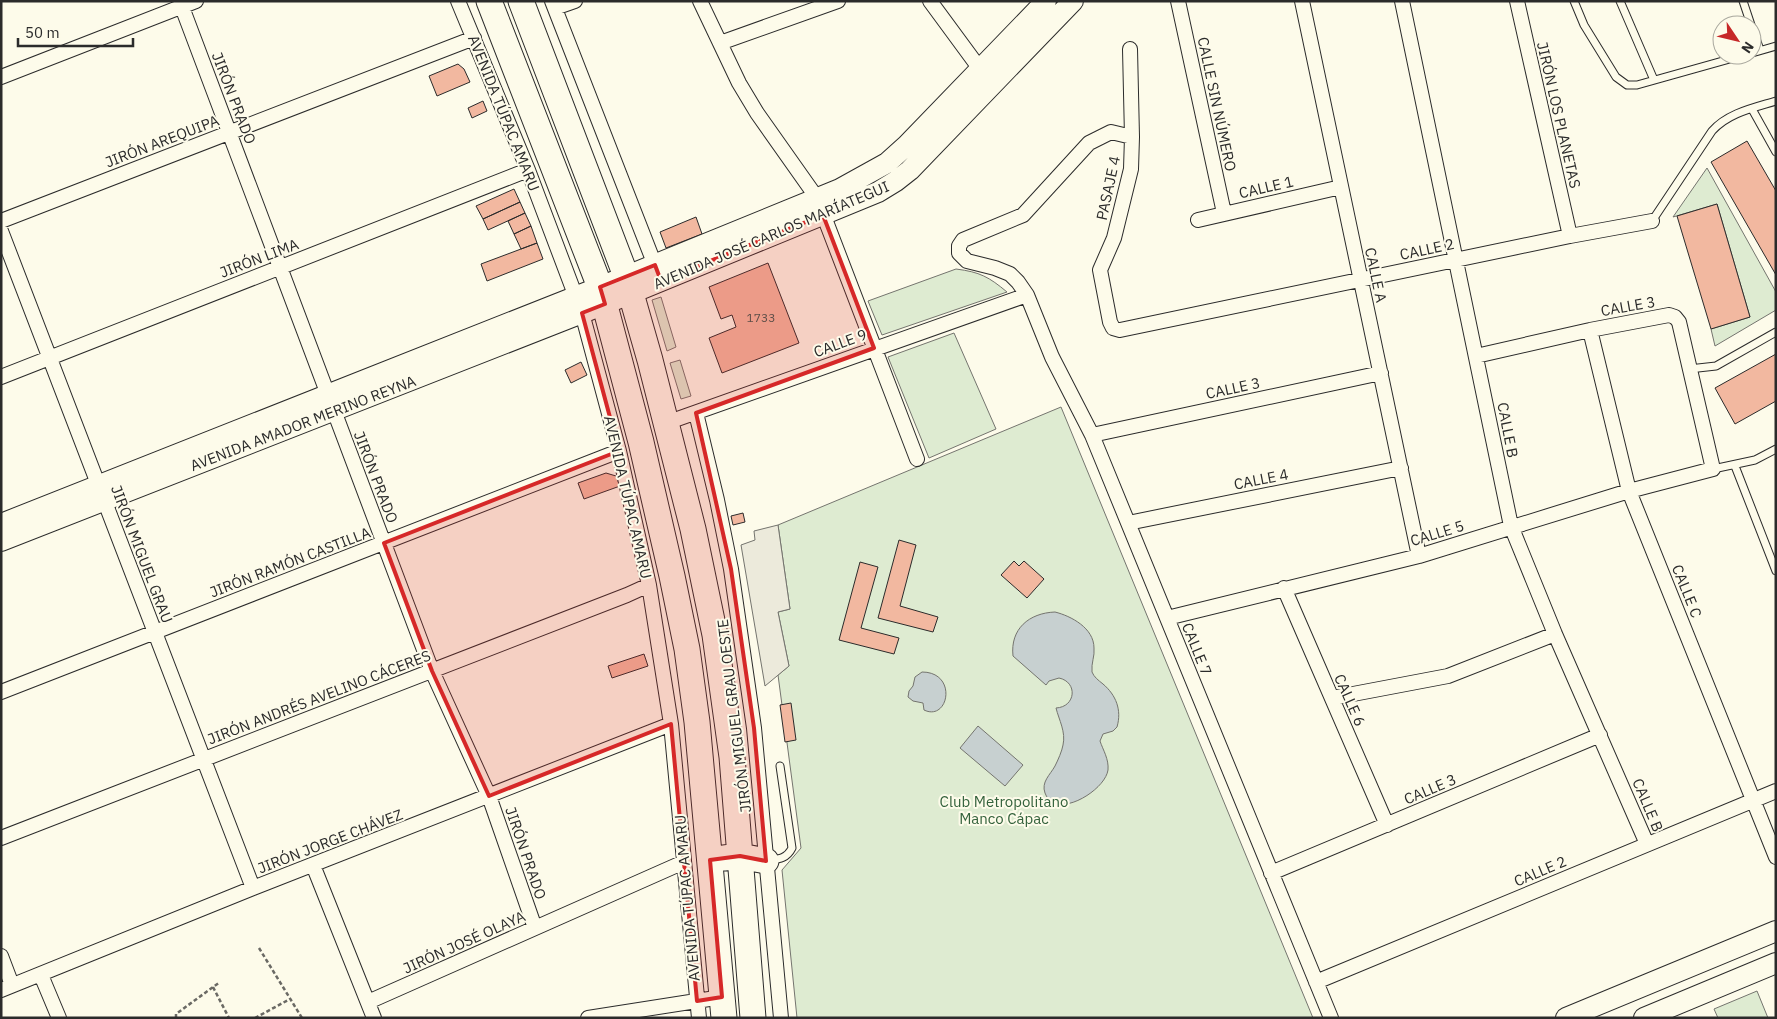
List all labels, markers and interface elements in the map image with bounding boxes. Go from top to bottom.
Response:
scale bar [18,15,132,47]
north arrow [1712,15,1762,65]
text: 50 m [25,23,60,42]
street label: AVENIDA TÚPAC AMARU [464,32,544,194]
street label: CALLE SIN NÚMERO [1193,35,1241,173]
text: N [1737,38,1758,57]
street label: JIRÓN LOS PLANETAS [1533,40,1585,190]
street label: JIRÓN PRADO [208,49,260,147]
street label: JIRÓN AREQUIPA [102,110,222,171]
street label: PASAJE 4 [1092,154,1124,222]
street label: CALLE 1 [1237,172,1295,202]
street label: AVENIDA JOSÉ CARLOS MARÍATEGUI [650,177,892,293]
street label: JIRÓN LIMA [217,234,302,282]
street label: CALLE 2 [1398,234,1456,264]
street label: CALLE A [1361,246,1391,305]
street label: CALLE 3 [1599,292,1657,320]
house number: 1733 [747,310,775,325]
street label: CALLE 9 [811,325,869,361]
street label: AVENIDA AMADOR MERINO REYNA [187,371,419,475]
street label: CALLE 3 [1204,373,1262,403]
street label: CALLE B [1493,401,1523,459]
street label: AVENIDA TÚPAC AMARU [600,414,656,580]
street label: JIRÓN PRADO [350,428,402,526]
street label: CALLE 4 [1232,464,1290,494]
street label: JIRÓN MIGUEL GRAU [107,482,177,626]
street label: CALLE 5 [1408,516,1466,550]
street label: JIRÓN RAMÓN CASTILLA [207,522,374,601]
street label: CALLE C [1668,562,1706,620]
street label: JIRÓN MIGUEL GRAU OESTE [713,618,755,814]
street label: CALLE 7 [1178,620,1216,678]
street label: JIRÓN ANDRÉS AVELINO CÁCERES [205,646,433,748]
street label: CALLE 6 [1330,671,1370,729]
street label: CALLE 3 [1401,769,1459,809]
street label: CALLE B [1628,775,1668,835]
park label: Club Metropolitano Manco Cápac [940,792,1068,828]
street label: JIRÓN JORGE CHÁVEZ [255,804,405,877]
street label: JIRÓN PRADO [501,804,551,902]
street label: AVENIDA TÚPAC AMARU [670,814,704,982]
street label: CALLE 2 [1511,851,1569,891]
street label: JIRÓN JOSÉ OLAYA [400,906,529,978]

